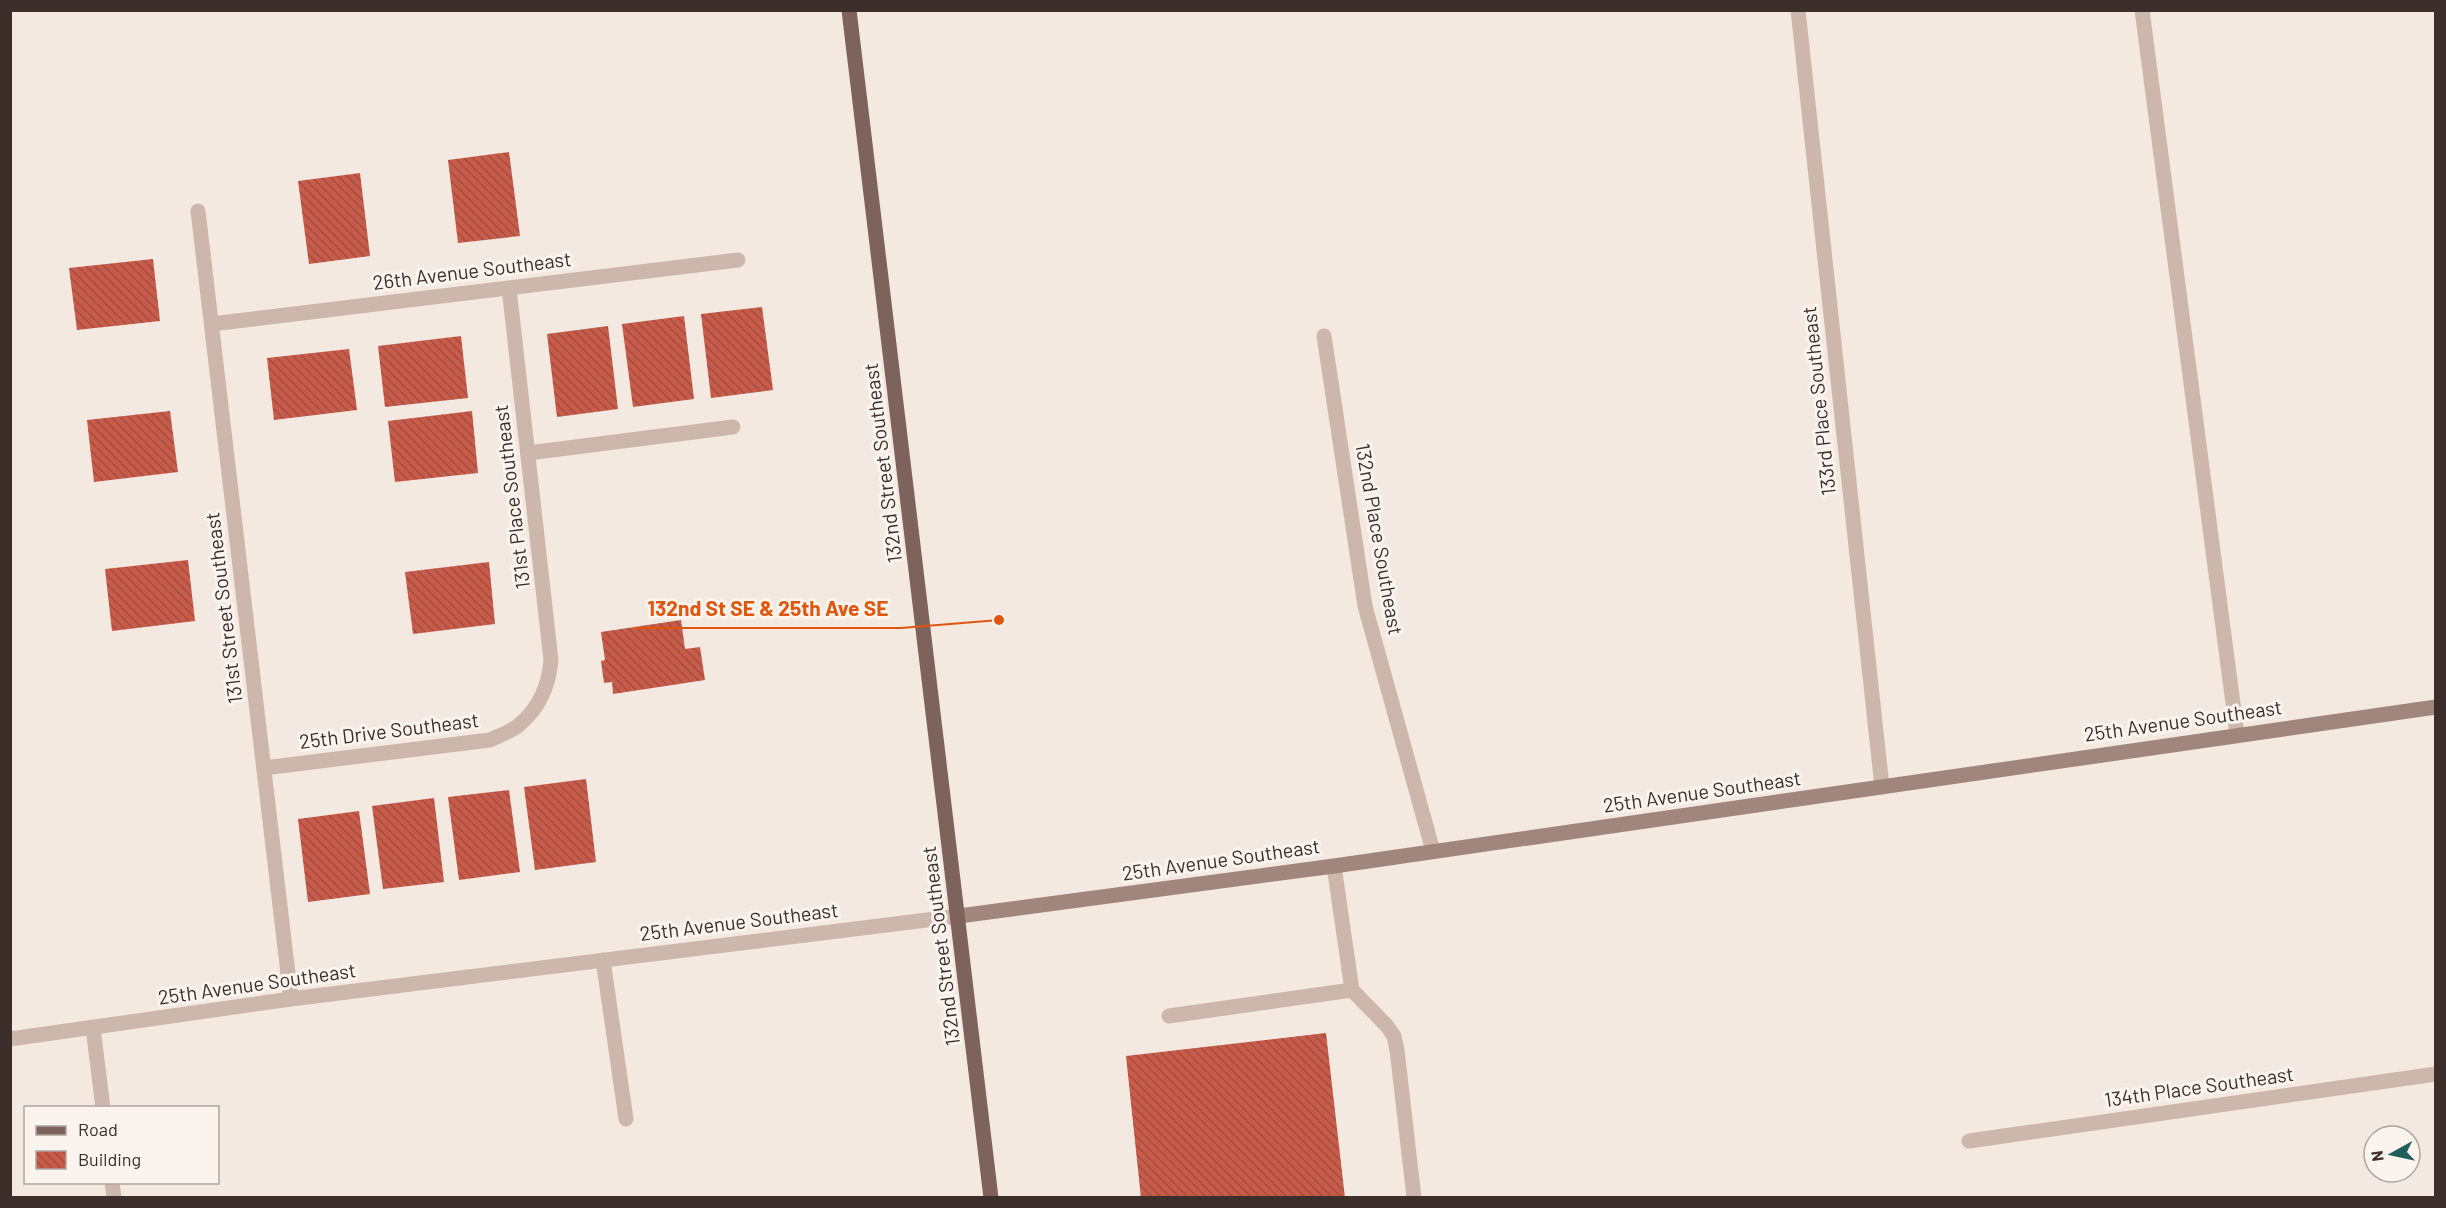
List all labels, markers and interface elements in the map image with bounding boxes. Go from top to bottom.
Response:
street label: 26th Avenue Southeast [371,246,572,294]
street label: 133rd Place Southeast [1796,305,1840,497]
street label: 132nd Street Southeast [858,362,906,564]
street label: 131st Place Southeast [488,404,534,591]
street label: 132nd Place Southeast [1351,441,1409,636]
street label: 131st Street Southeast [199,511,247,705]
callout: 132nd St SE & 25th Ave SE [635,589,901,628]
text: 132nd St SE & 25th Ave SE [647,595,889,620]
street label: 25th Avenue Southeast [2082,694,2283,746]
street label: 25th Drive Southeast [298,707,480,753]
street label: 25th Avenue Southeast [1601,765,1802,817]
street label: 25th Avenue Southeast [1120,833,1321,885]
street label: 132nd Street Southeast [916,845,964,1047]
street label: 25th Avenue Southeast [638,897,839,945]
street label: 25th Avenue Southeast [156,957,357,1009]
street label: 134th Place Southeast [2103,1061,2295,1111]
legend [24,1106,219,1184]
text: Road [78,1118,118,1140]
north arrow [2362,1124,2422,1184]
text: Building [78,1148,141,1170]
text: N [2367,1150,2387,1163]

